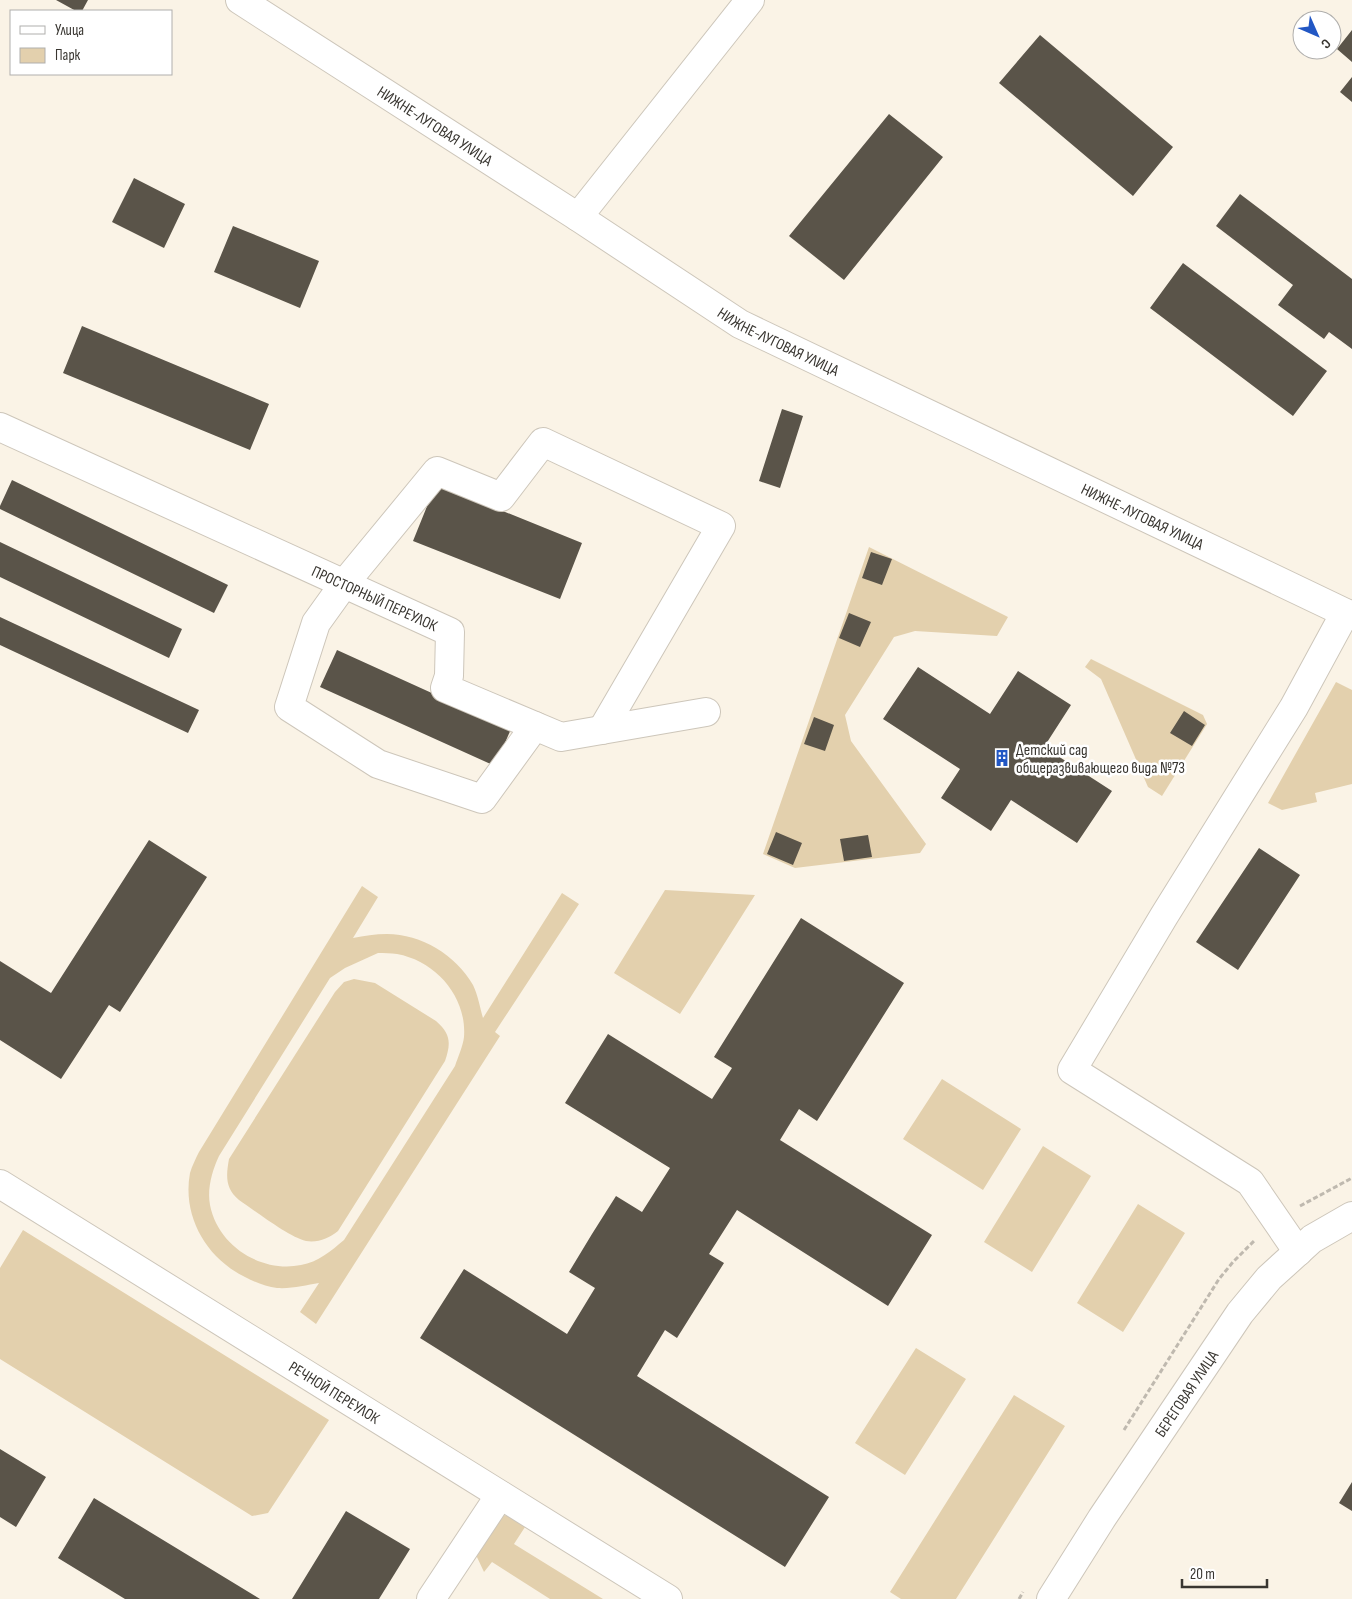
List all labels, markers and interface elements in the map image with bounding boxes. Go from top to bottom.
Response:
legend [10,10,172,75]
north arrow [1292,10,1342,60]
text: Улица [55,21,84,40]
text: С [1317,35,1334,52]
text: Парк [55,46,81,65]
street label: НИЖНЕ-ЛУГОВАЯ УЛИЦА [373,83,496,171]
street label: НИЖНЕ-ЛУГОВАЯ УЛИЦА [714,304,842,381]
street label: НИЖНЕ-ЛУГОВАЯ УЛИЦА [1078,480,1206,555]
street label: ПРОСТОРНЫЙ ПЕРЕУЛОК [308,562,441,636]
place label: Детский сад общеразвивающего вида №73 [1016,741,1185,778]
building icon: Детский сад общеразвивающего вида №73 [992,748,1012,768]
street label: БЕРЕГОВАЯ УЛИЦА [1151,1347,1223,1441]
street label: РЕЧНОЙ ПЕРЕУЛОК [285,1358,384,1429]
scale bar [1182,1556,1267,1588]
text: 20 m [1190,1565,1215,1584]

